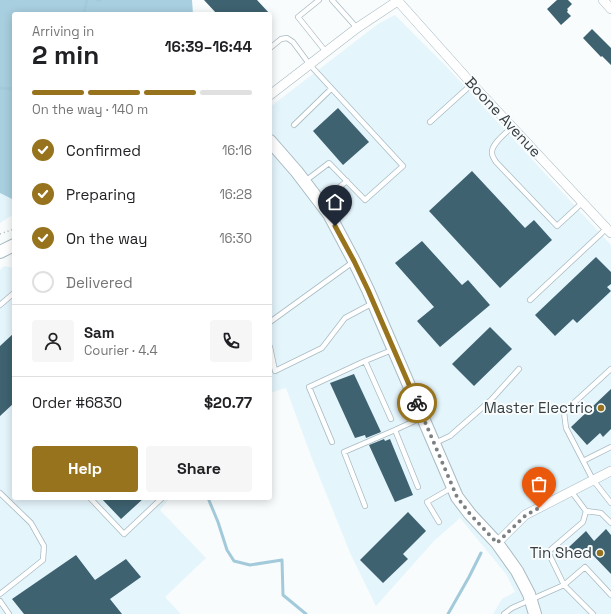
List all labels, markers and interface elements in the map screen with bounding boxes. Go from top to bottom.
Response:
text: Arriving in [32,23,94,40]
text: 16:39–16:44 [165,37,252,56]
text: 2 min [32,38,99,72]
street label: Boone Avenue [461,72,546,161]
text: On the way · 140 m [32,101,148,118]
icon: check [32,139,54,161]
text: Confirmed [66,141,141,160]
text: 16:16 [222,142,252,159]
icon: check [32,183,54,205]
text: Preparing [66,185,136,204]
pin [318,185,352,226]
text: 16:28 [219,186,252,203]
icon: home [324,191,346,213]
icon: check [32,227,54,249]
text: On the way [66,229,147,248]
text: 16:30 [219,230,252,247]
text: Delivered [66,273,133,292]
button: person [32,320,74,362]
button: phone [210,320,252,362]
text: Sam [84,323,115,342]
text: Courier · 4.4 [84,342,158,359]
courier [397,383,437,423]
icon: bike [406,392,428,414]
text: Order #6830 [32,393,122,412]
text: $20.77 [204,393,252,412]
place label: Master Electric [484,398,593,417]
marker: Master Electric [596,403,606,413]
button: Help [32,446,138,492]
button: Share [146,446,252,492]
pin [522,467,556,508]
icon: bag [528,473,550,495]
place label: Tin Shed [530,543,592,562]
marker: Tin Shed [595,548,605,558]

